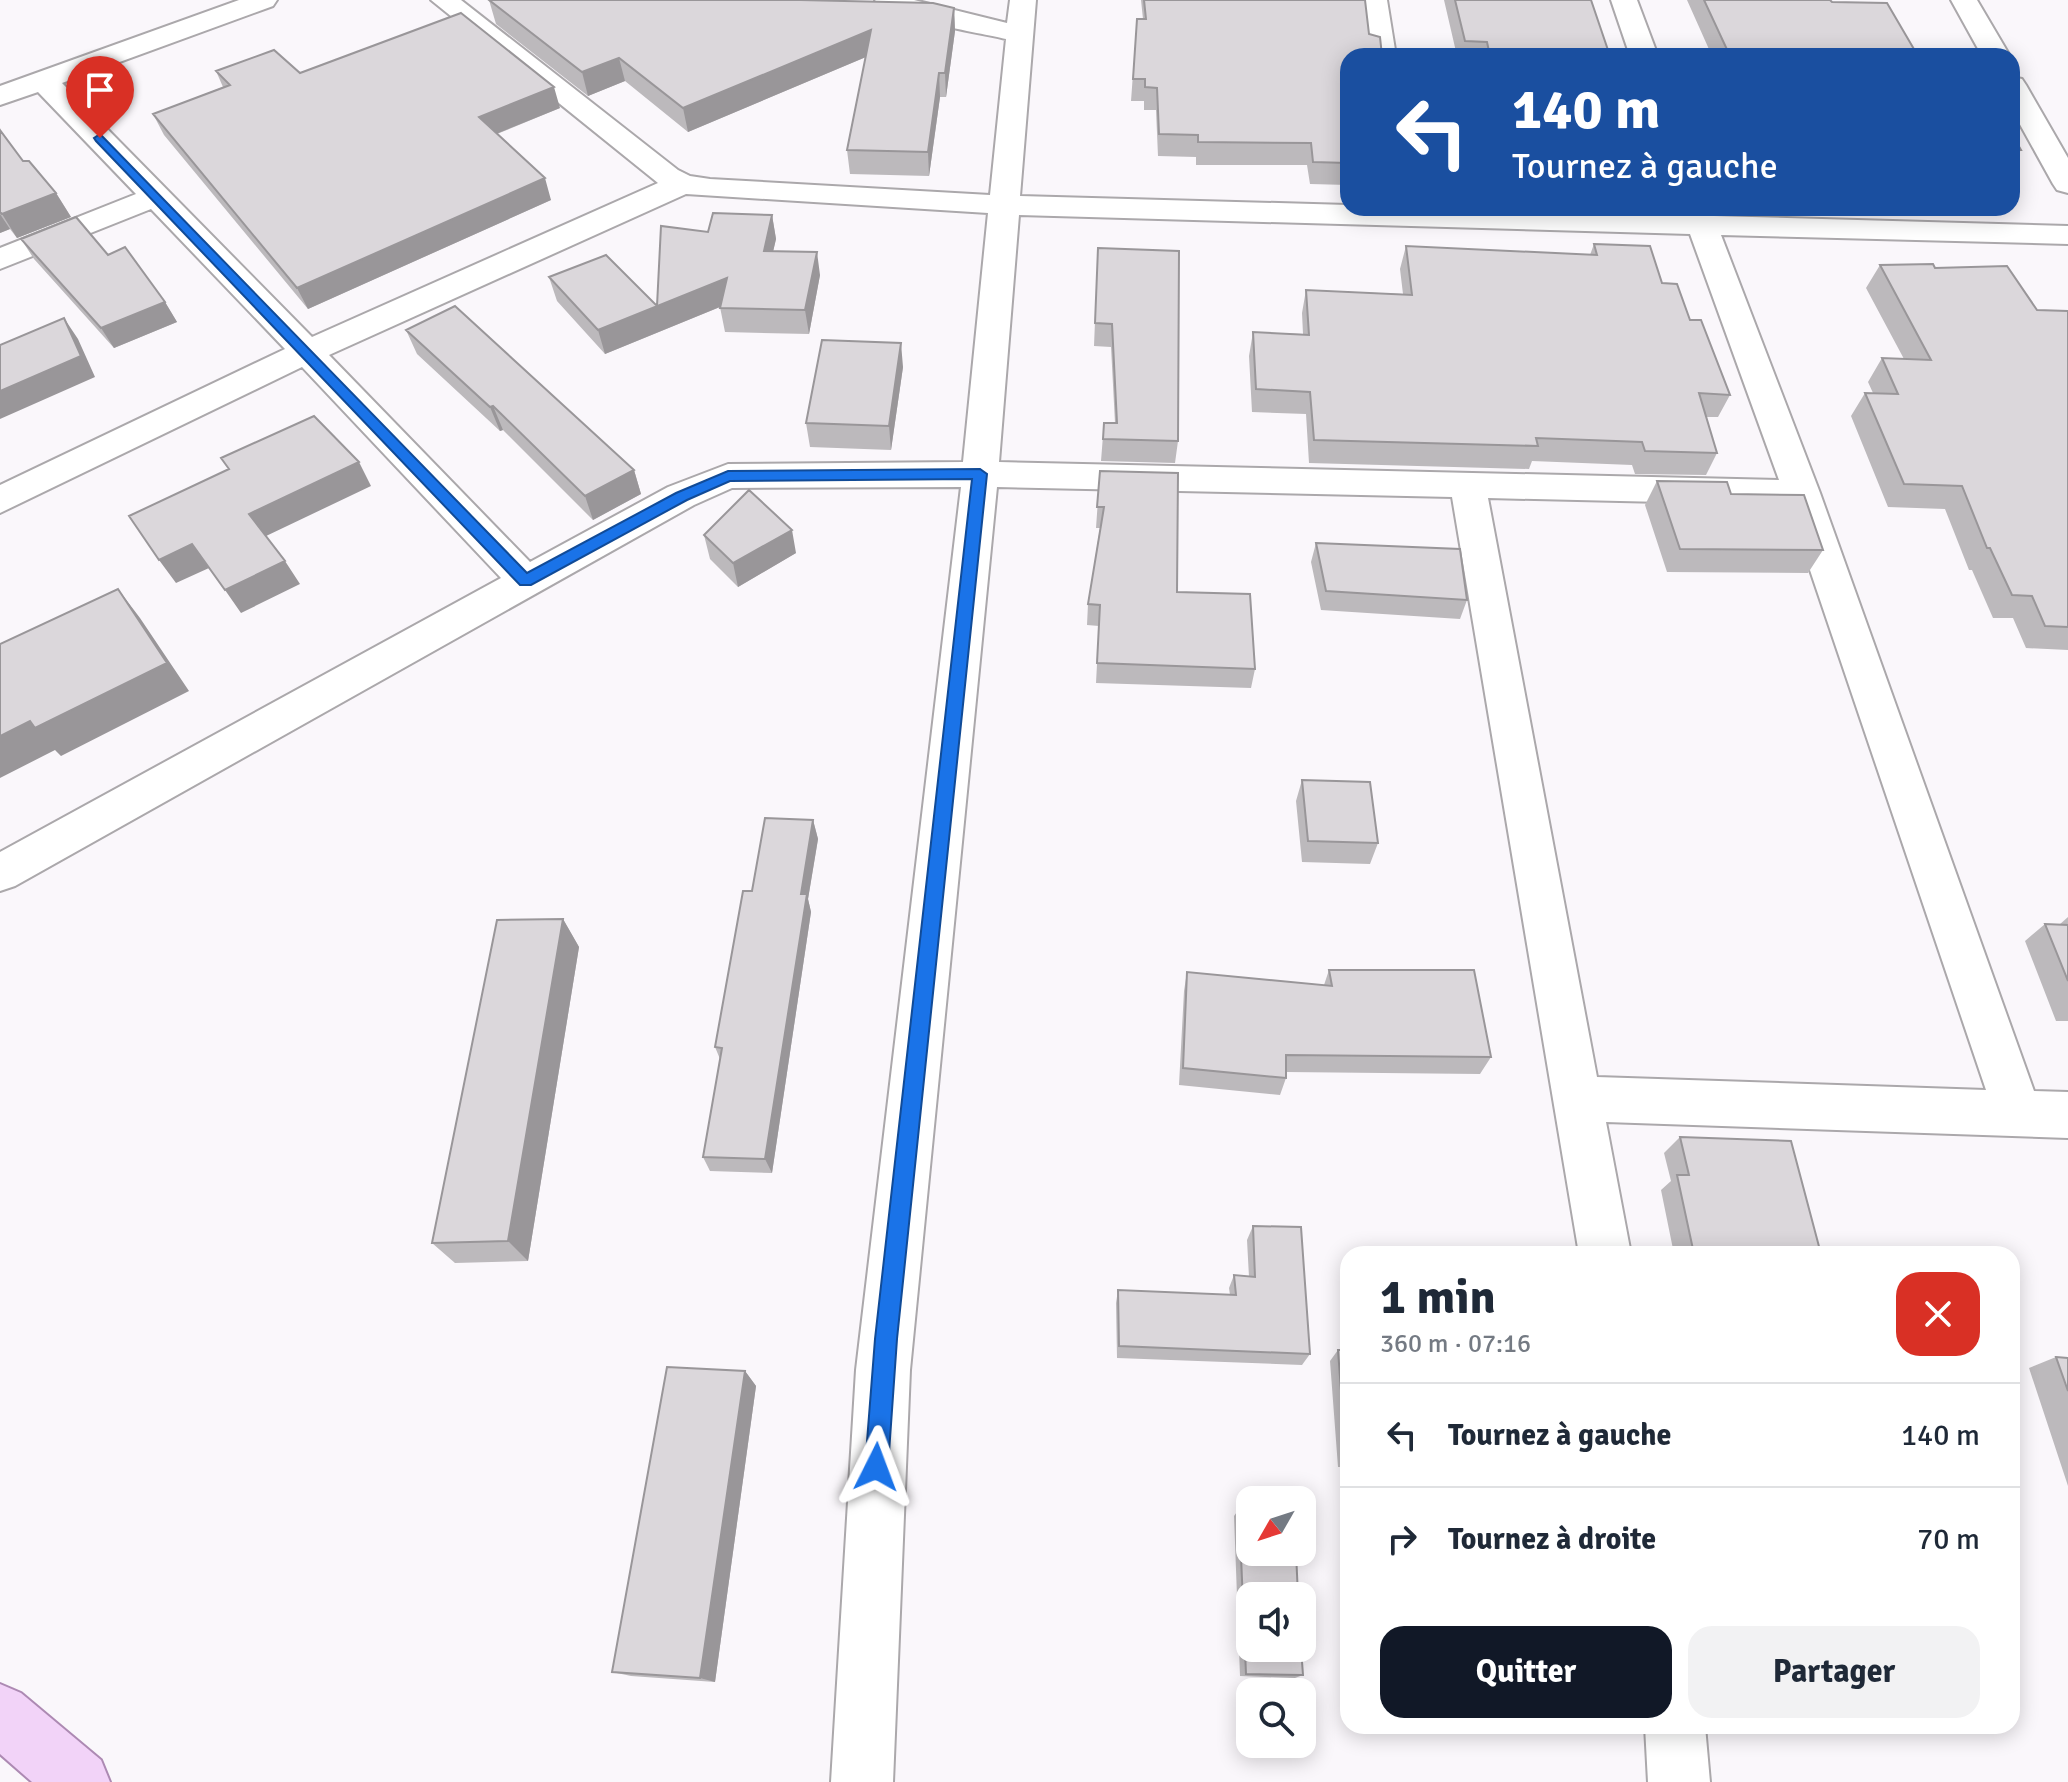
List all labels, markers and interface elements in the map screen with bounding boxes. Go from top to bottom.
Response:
pin [66,56,134,138]
icon: arrive [78,68,122,112]
text: 140 m [1512,75,1660,144]
icon: left [1380,80,1484,184]
text: Tournez à gauche [1512,144,1778,189]
text: 1 min [1380,1268,1496,1327]
button: close [1896,1272,1980,1356]
text: 360 m · 07:16 [1380,1328,1531,1360]
icon: left [1380,1413,1424,1457]
text: Tournez à gauche [1448,1417,1671,1454]
text: 140 m [1901,1417,1980,1454]
position arrow [834,1425,918,1509]
north arrow [1236,1486,1316,1566]
map controls [1236,1486,1316,1758]
icon: right [1380,1517,1424,1561]
text: Tournez à droite [1448,1521,1656,1558]
text: 70 m [1917,1521,1980,1558]
button: sound [1236,1582,1316,1662]
button: Quitter [1380,1626,1672,1718]
button: Partager [1688,1626,1980,1718]
button: search [1236,1678,1316,1758]

